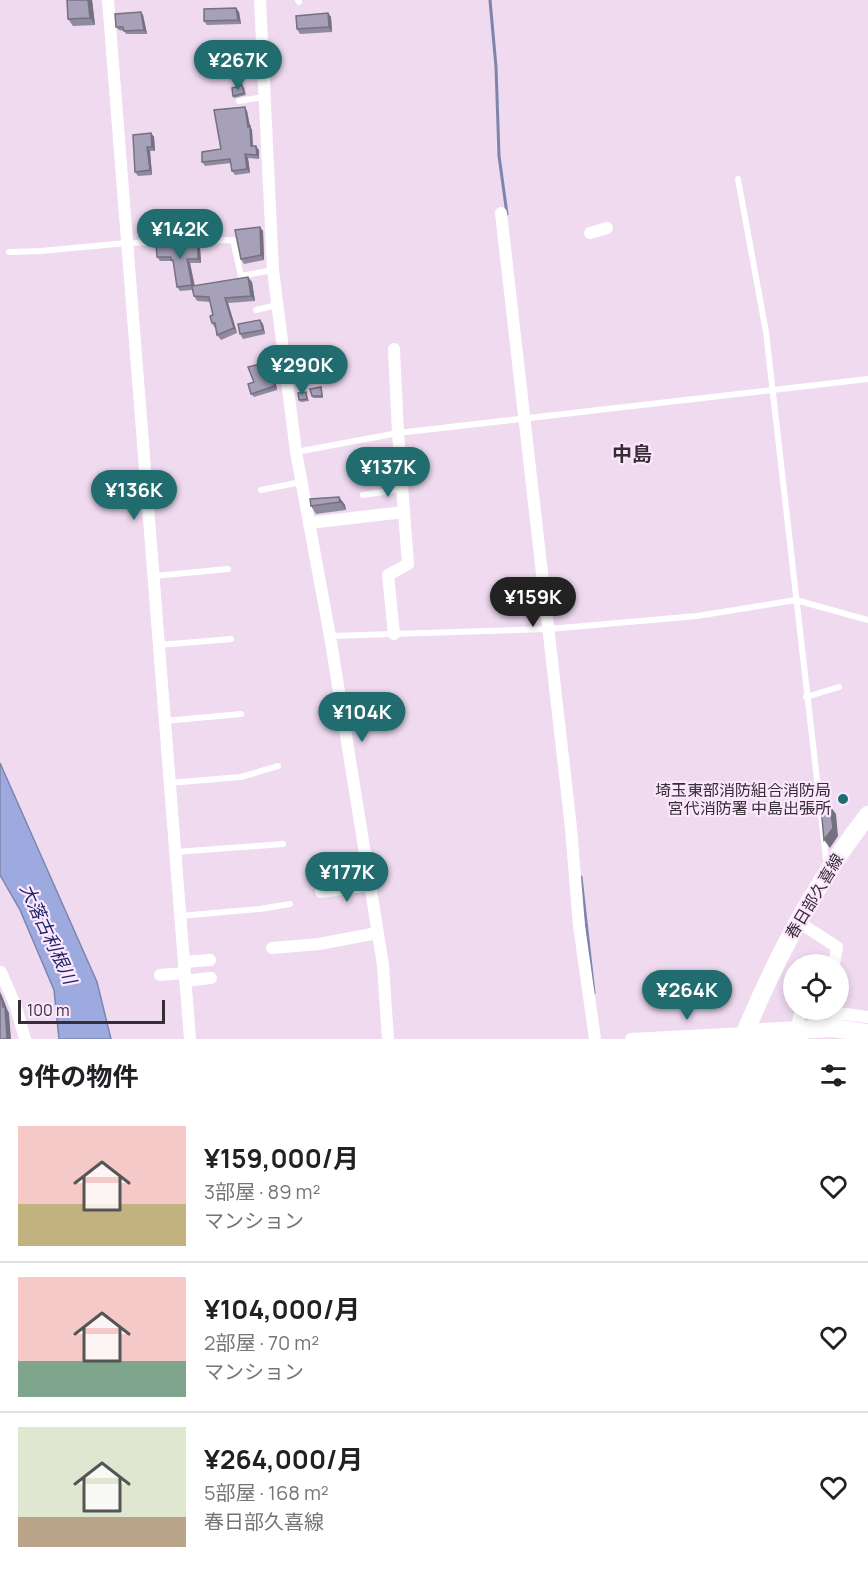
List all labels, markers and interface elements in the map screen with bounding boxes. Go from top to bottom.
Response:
pin: ¥267K [196,40,280,91]
text: ¥267K [208,46,268,73]
pin: ¥142K [138,209,222,260]
text: ¥142K [151,215,209,242]
pin: ¥290K [260,345,344,396]
text: ¥290K [271,351,333,378]
district label: 中島 [612,440,652,467]
pin: ¥137K [346,447,430,498]
text: ¥137K [360,453,416,480]
pin: ¥136K [92,470,176,521]
text: ¥136K [105,476,163,503]
pin: ¥159K [491,577,575,628]
text: ¥159K [504,583,562,610]
pin: ¥104K [320,692,404,743]
text: ¥104K [332,698,392,725]
place label: 埼玉東部消防組合消防局 宮代消防署 中島出張所 [655,779,831,819]
marker: 埼玉東部消防組合消防局 宮代消防署 中島出張所 [836,792,850,806]
street label: 春日部久喜線 [780,849,848,943]
pin: ¥177K [305,852,389,903]
text: ¥177K [319,858,375,885]
water label: 大落古利根川 [15,880,83,989]
map controls [783,954,849,1020]
button: locate [783,954,849,1020]
pin: ¥264K [645,970,729,1021]
text: ¥264K [656,976,718,1003]
scale bar [18,997,165,1025]
text: 100 m [27,999,70,1021]
text: 9件の物件 [18,1058,138,1094]
icon: filters [817,1059,850,1092]
text: ¥159,000/月 [204,1140,359,1176]
icon: home [66,1150,138,1222]
icon: heart [817,1170,850,1203]
text: 3部屋 · 89 m² [204,1178,321,1205]
text: マンション [204,1207,304,1234]
text: ¥104,000/月 [204,1291,360,1327]
icon: home [66,1301,138,1373]
icon: heart [817,1321,850,1354]
text: 2部屋 · 70 m² [204,1329,319,1356]
text: マンション [204,1358,304,1385]
text: ¥264,000/月 [204,1441,363,1477]
icon: home [66,1451,138,1523]
icon: heart [817,1471,850,1504]
text: 5部屋 · 168 m² [204,1479,329,1506]
text: 春日部久喜線 [204,1508,324,1535]

